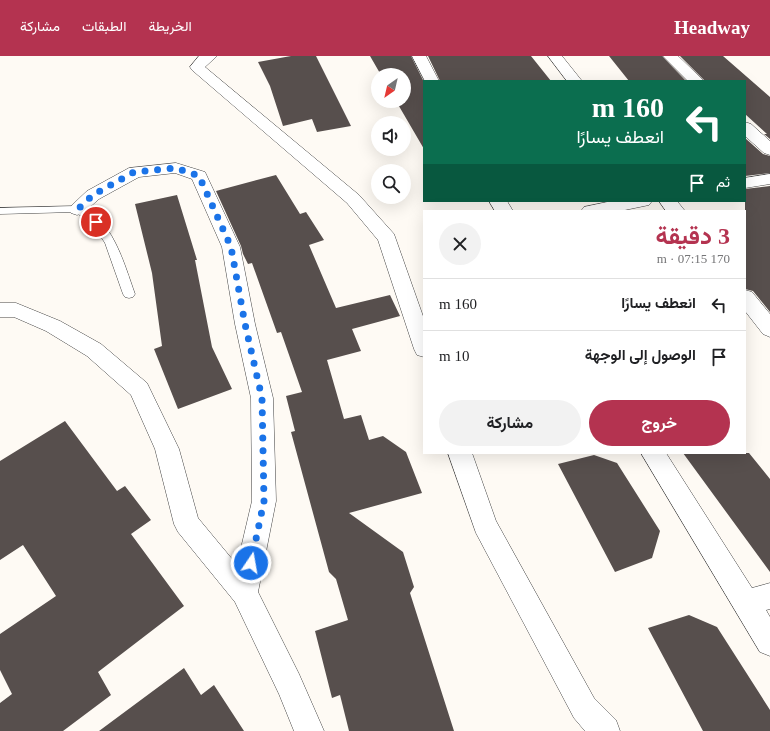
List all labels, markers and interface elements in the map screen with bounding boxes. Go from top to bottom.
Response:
text: Headway [674,17,750,38]
text: مشاركة [20,19,60,34]
text: الطبقات [82,19,126,34]
text: الخريطة [148,19,192,34]
north arrow [371,68,411,108]
map controls [371,68,411,204]
text: 160 m [592,92,664,123]
icon: left [678,96,730,148]
button: sound [371,116,411,156]
text: انعطف يسارًا [576,127,664,147]
button: search [371,164,411,204]
icon: arrive [686,172,708,194]
text: ثم [716,174,730,190]
pin [79,205,113,239]
icon: arrive [85,211,107,233]
button: close [439,223,481,265]
text: 3 دقيقة [655,223,730,249]
text: 170 m · 07:15 [657,251,730,266]
icon: left [708,294,730,316]
text: انعطف يسارًا [621,295,696,311]
text: 160 m [439,296,477,312]
icon: arrive [708,346,730,368]
text: الوصول إلى الوجهة [585,347,696,363]
text: 10 m [439,348,469,364]
button: مشاركة [439,400,581,446]
button: خروج [589,400,730,446]
position arrow [230,542,272,584]

